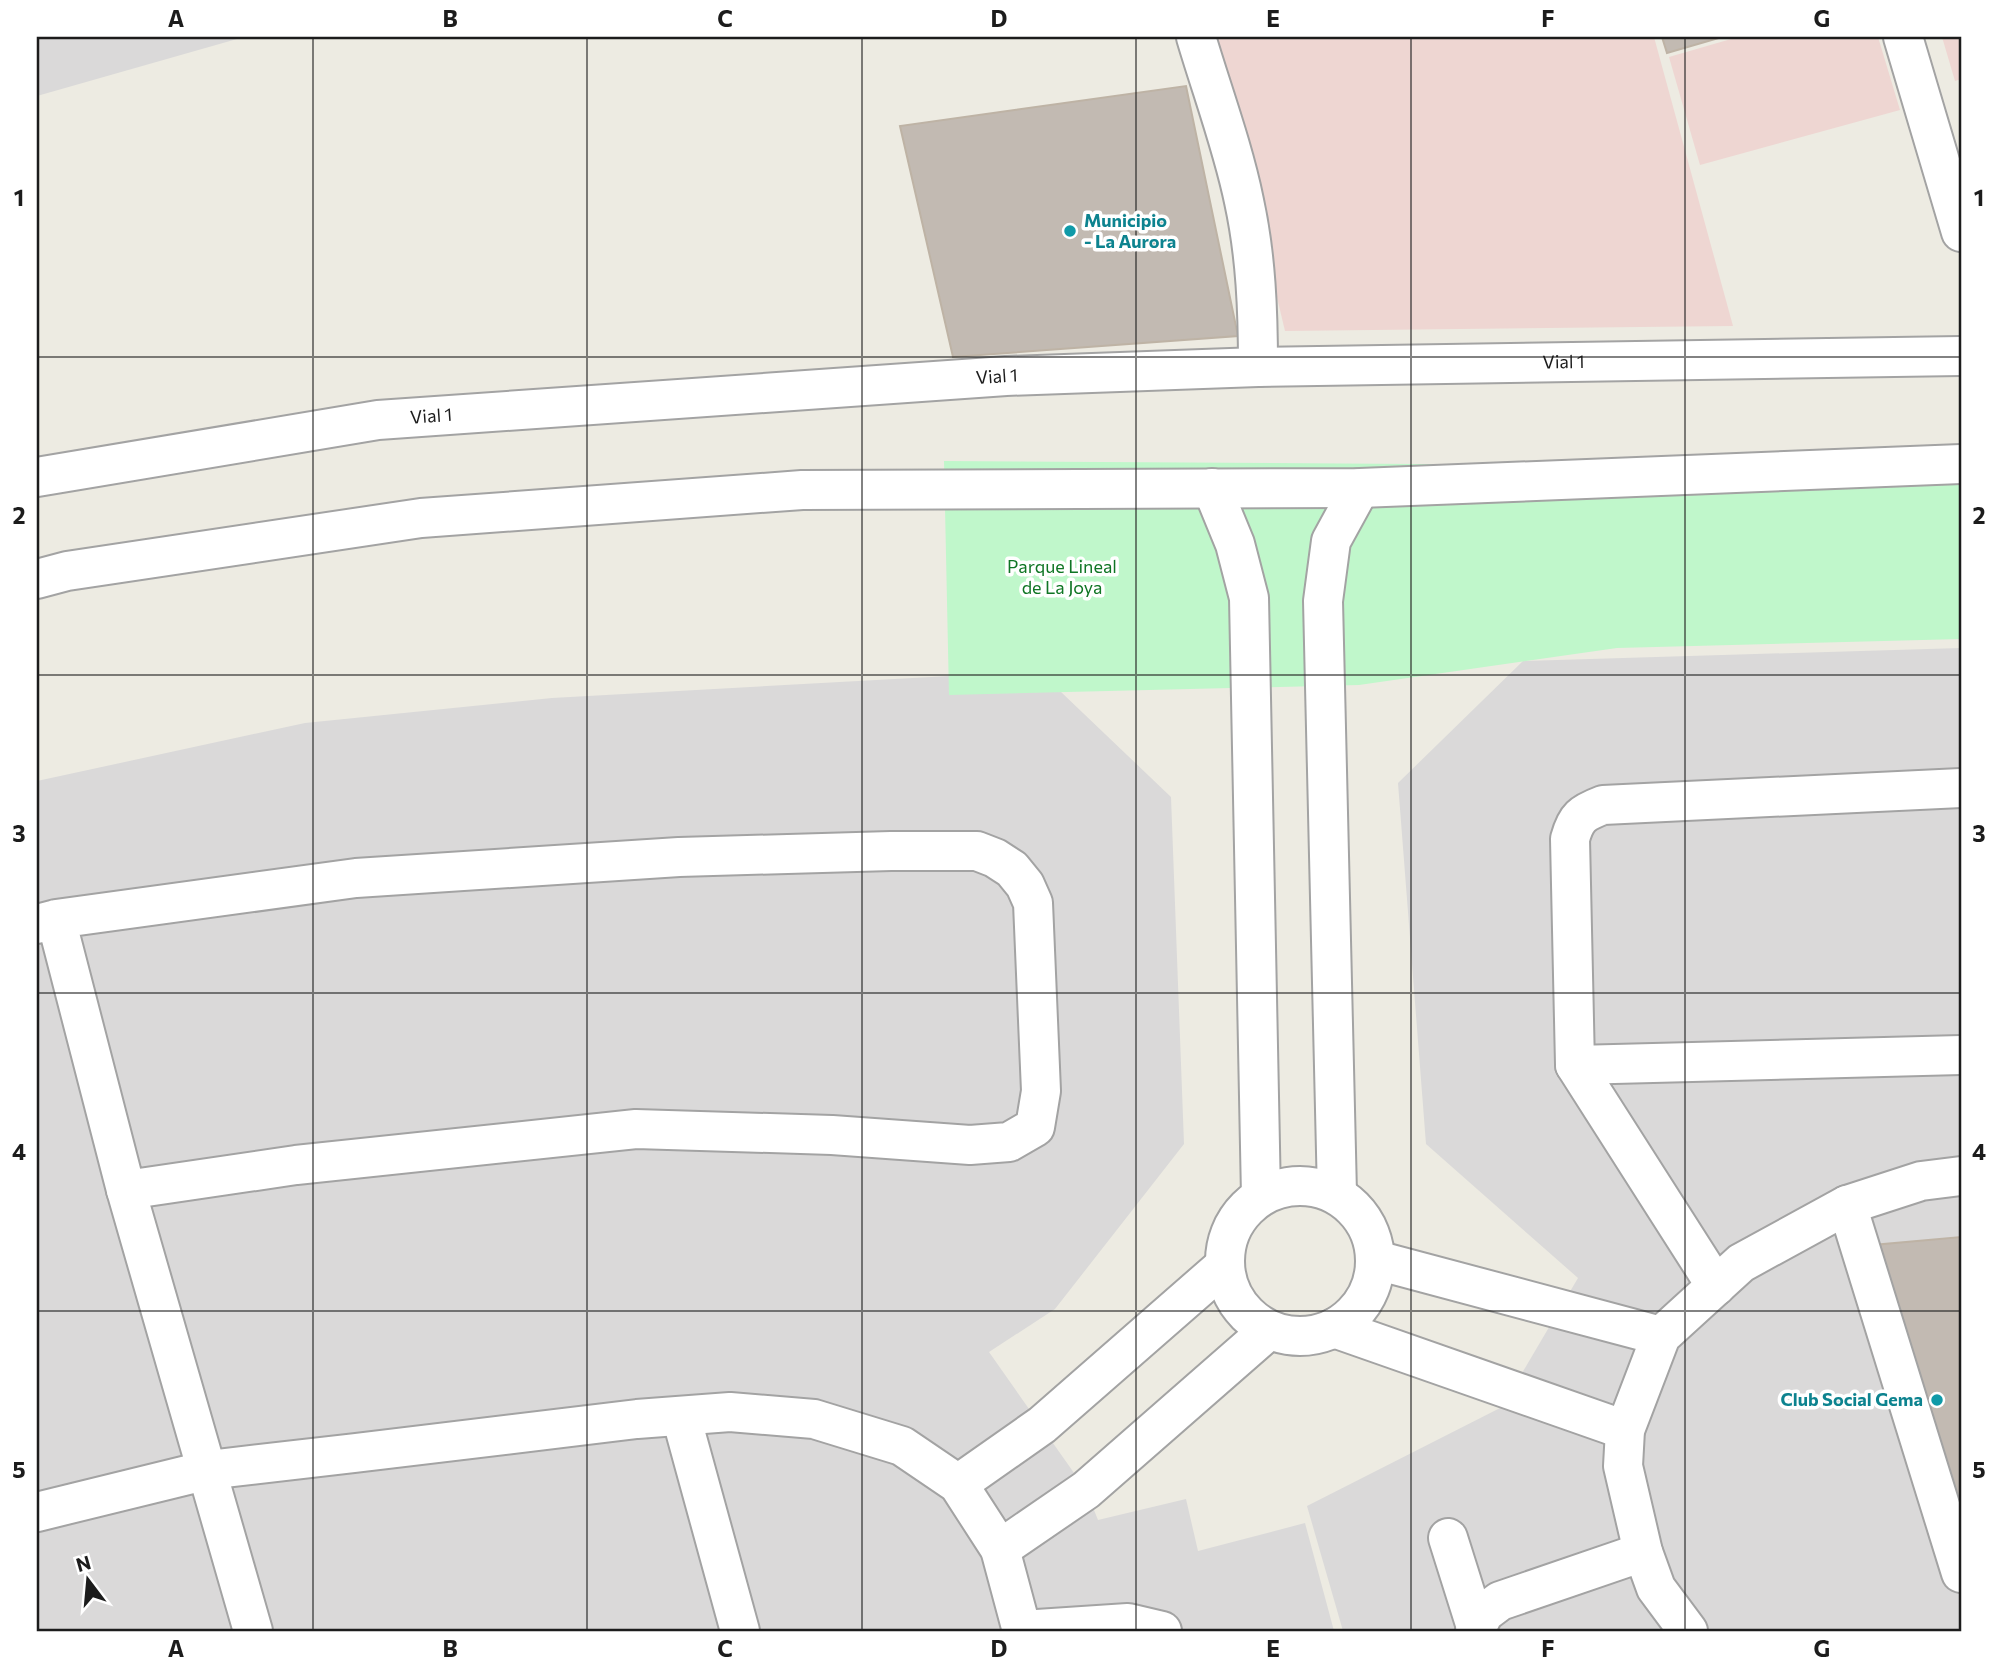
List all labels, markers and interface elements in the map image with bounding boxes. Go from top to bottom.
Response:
text: A [168,4,185,32]
text: B [442,4,458,32]
text: C [717,4,733,32]
text: D [991,4,1008,32]
text: E [1266,4,1280,32]
text: F [1541,4,1555,32]
text: G [1814,4,1830,32]
text: 1 [14,183,24,211]
text: 1 [1974,183,1984,211]
place label: Municipio - La Aurora [1084,209,1176,252]
marker: Municipio - La Aurora [1062,223,1078,239]
street label: Vial 1 [1542,350,1585,373]
street label: Vial 1 [975,364,1018,388]
street label: Vial 1 [409,403,453,428]
text: 2 [12,501,26,529]
text: 2 [1972,501,1986,529]
park label: Parque Lineal de La Joya [1007,555,1117,598]
text: 3 [12,819,26,847]
text: 3 [1972,819,1986,847]
text: 4 [12,1137,26,1165]
text: 4 [1972,1137,1986,1165]
place label: Club Social Gema [1781,1388,1923,1410]
marker: Club Social Gema [1929,1392,1945,1408]
text: 5 [12,1455,26,1483]
text: 5 [1972,1455,1986,1483]
north arrow [52,1546,122,1616]
text: N [73,1550,93,1576]
text: A [168,1634,185,1662]
text: B [442,1634,458,1662]
text: C [717,1634,733,1662]
text: D [991,1634,1008,1662]
text: E [1266,1634,1280,1662]
text: F [1541,1634,1555,1662]
text: G [1814,1634,1830,1662]

